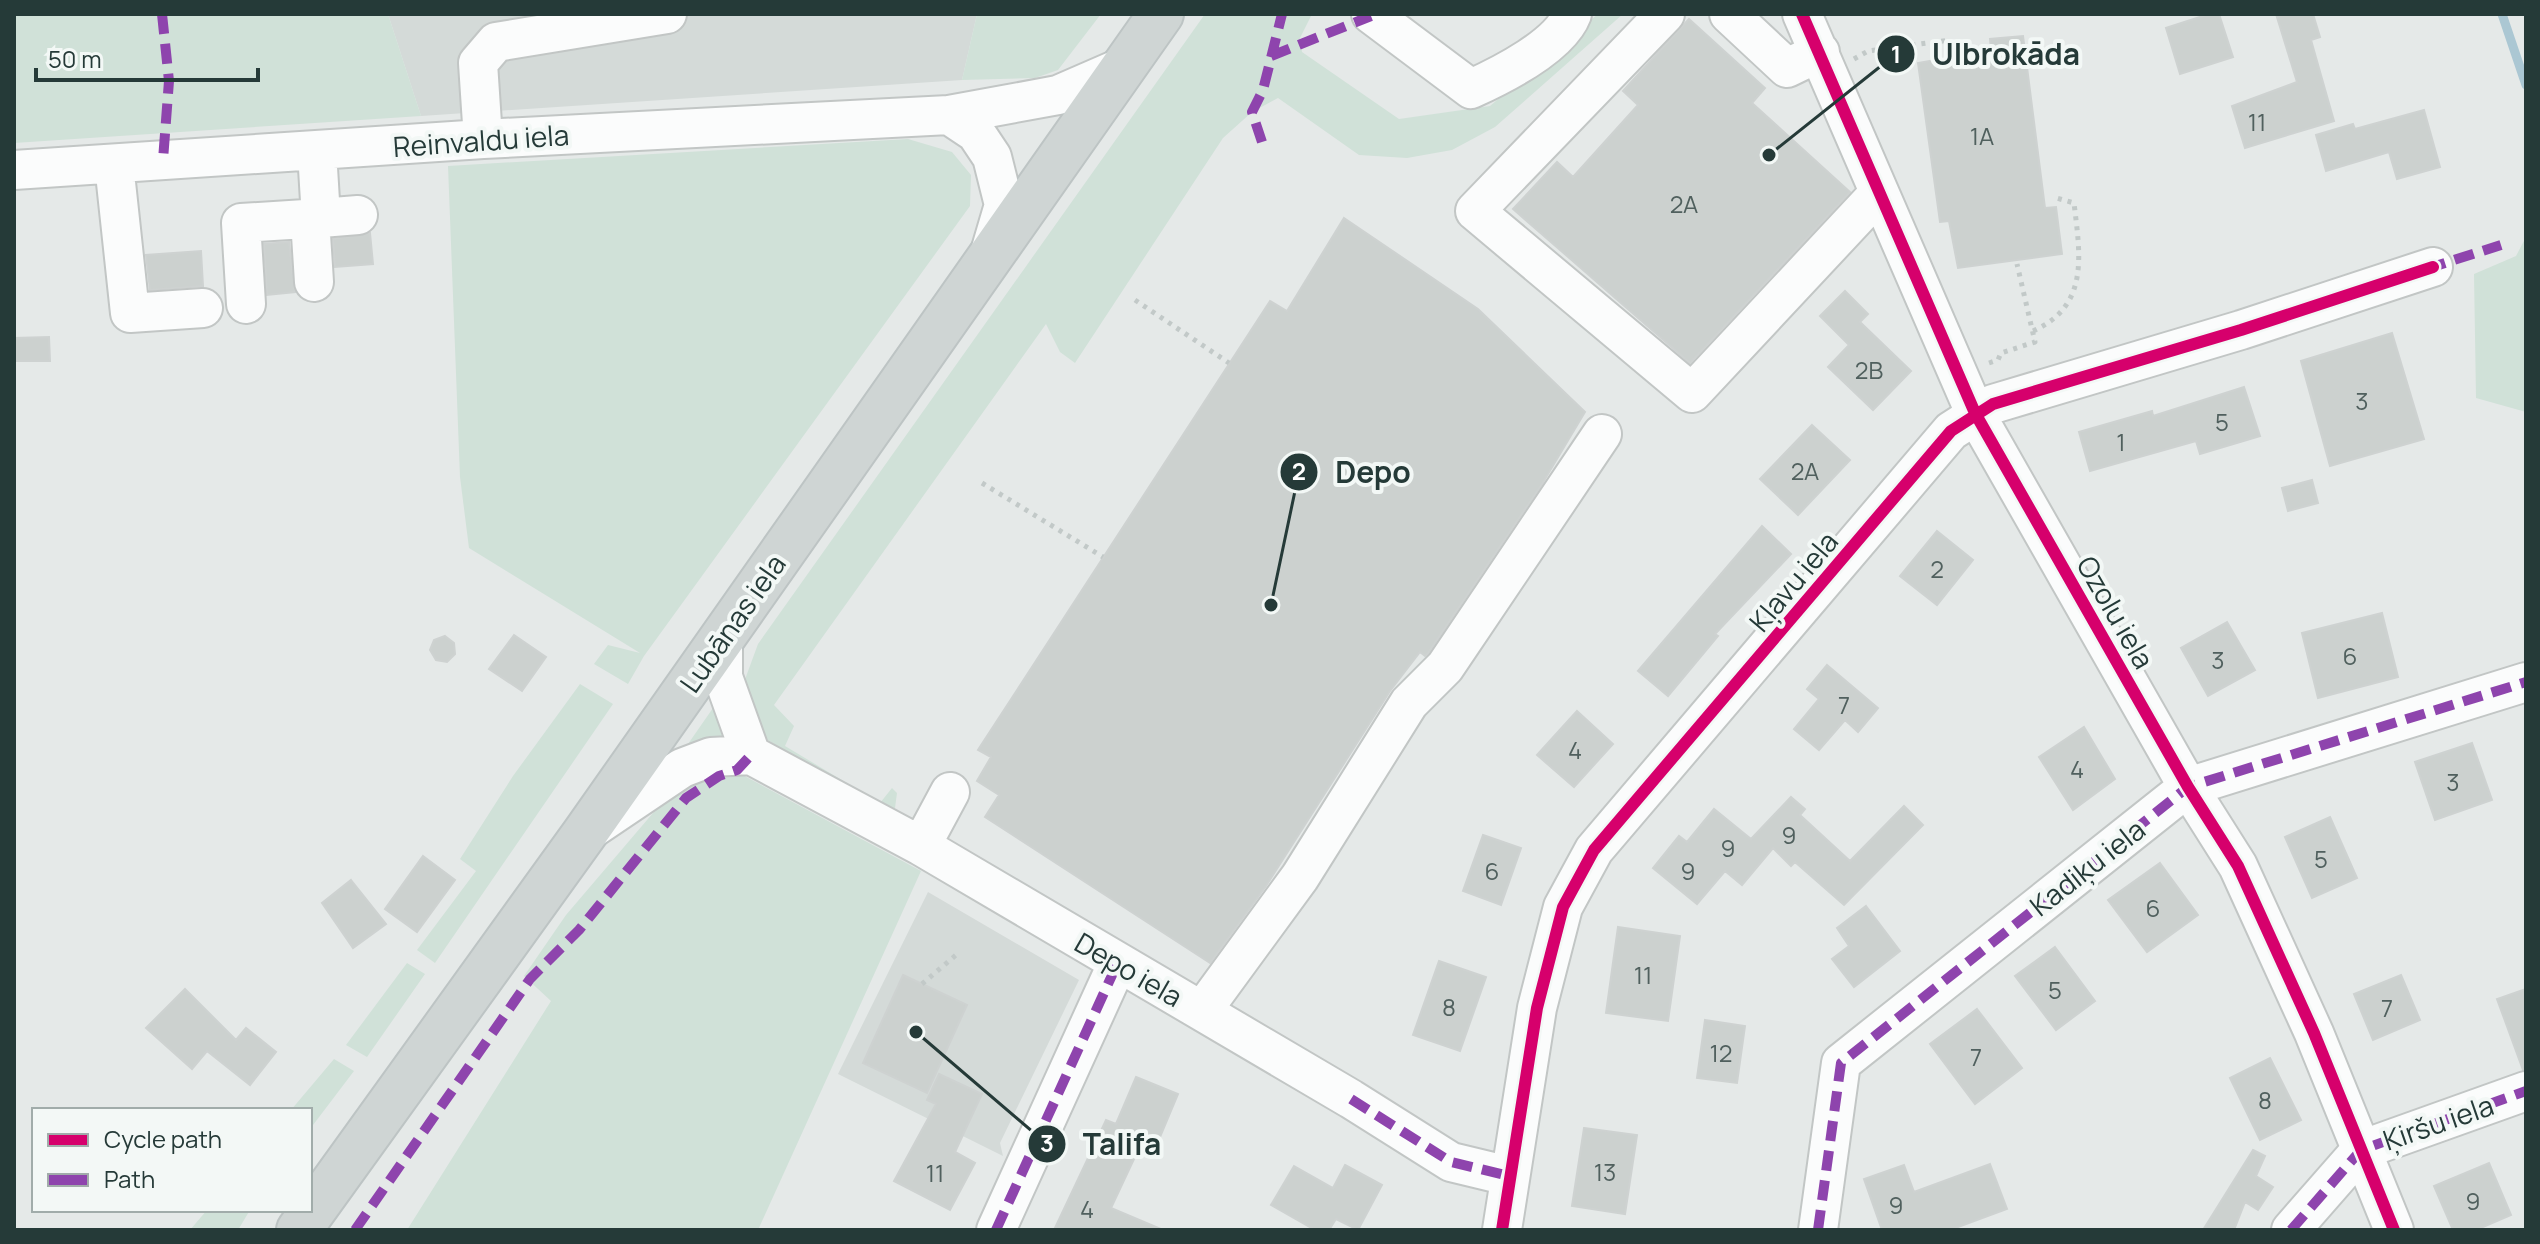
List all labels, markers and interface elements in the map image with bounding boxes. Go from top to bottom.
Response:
callout: Ulbrokāda [1876,27,2096,81]
scale bar [36,32,258,82]
text: Ulbrokāda [1932,33,2080,74]
text: 1 [1891,37,1901,70]
text: 50 m [48,42,102,75]
house number: 11 [2248,105,2266,138]
street label: Reinvaldu iela [392,115,570,165]
house number: 1A [1970,119,1994,152]
house number: 2A [1670,187,1698,220]
house number: 2B [1855,353,1883,386]
house number: 3 [2355,384,2369,417]
house number: 5 [2215,405,2229,438]
house number: 1 [2116,425,2126,458]
callout: Depo [1279,445,1427,499]
text: Depo [1335,451,1411,492]
text: 2 [1292,454,1306,487]
house number: 2A [1791,454,1819,487]
street label: Kļavu iela [1740,523,1846,639]
street label: Lubānas iela [670,546,794,700]
street label: Ozolu iela [2068,549,2164,675]
house number: 2 [1930,552,1944,585]
house number: 6 [2343,639,2357,672]
house number: 3 [2211,643,2225,676]
house number: 7 [1838,688,1850,721]
house number: 4 [1568,733,1582,766]
house number: 4 [2070,752,2084,785]
house number: 3 [2446,765,2460,798]
street label: Kadiķu iela [2022,810,2152,924]
house number: 9 [1782,818,1796,851]
house number: 9 [1721,831,1735,864]
house number: 5 [2314,842,2328,875]
house number: 6 [1485,854,1499,887]
house number: 9 [1681,854,1695,887]
house number: 6 [2146,891,2160,924]
street label: Depo iela [1068,923,1190,1015]
house number: 11 [1634,958,1652,991]
house number: 5 [2048,973,2062,1006]
house number: 8 [1442,990,1456,1023]
house number: 7 [2381,991,2393,1024]
house number: 12 [1709,1036,1733,1069]
house number: 7 [1970,1040,1982,1073]
house number: 8 [2258,1083,2272,1116]
street label: Ķiršu iela [2378,1085,2498,1159]
legend [32,1108,312,1212]
callout: Talifa [1027,1117,1177,1171]
text: Cycle path [104,1122,222,1155]
text: Talifa [1083,1123,1161,1164]
text: 3 [1040,1126,1054,1159]
house number: 13 [1594,1155,1616,1188]
house number: 11 [926,1156,944,1189]
text: Path [104,1162,155,1195]
house number: 9 [2466,1184,2480,1217]
house number: 9 [1889,1188,1903,1221]
house number: 4 [1080,1192,1094,1225]

